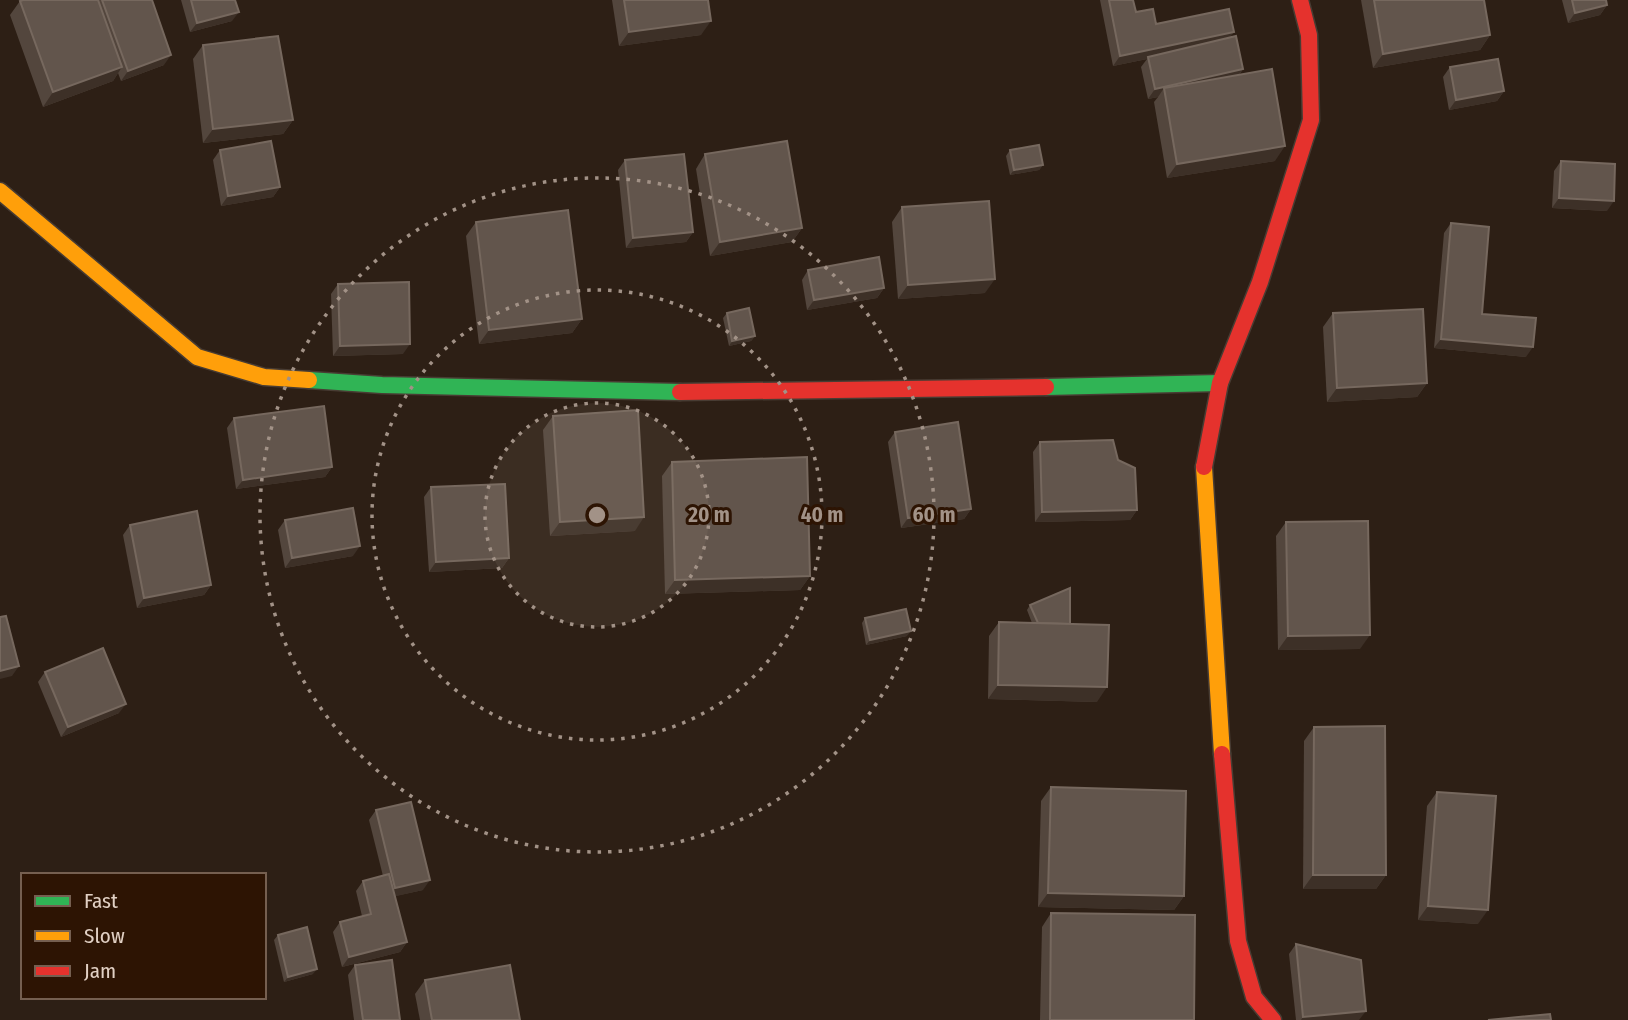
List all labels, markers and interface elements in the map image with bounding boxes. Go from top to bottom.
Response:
text: 20 m [687,502,730,528]
text: 40 m [801,502,843,528]
text: 60 m [913,502,955,528]
centre of rings [585,503,609,527]
legend [21,873,266,999]
text: Fast [84,888,118,914]
text: Slow [84,923,125,949]
text: Jam [84,958,116,984]

